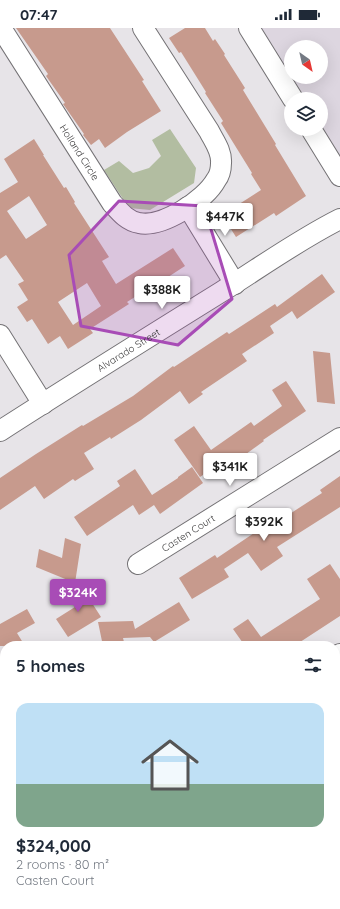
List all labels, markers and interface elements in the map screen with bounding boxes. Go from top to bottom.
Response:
text: 07:47 [20,5,58,24]
north arrow [284,40,328,84]
map controls [284,40,328,136]
button: layers [284,92,328,136]
street label: Holland Circle [57,122,102,183]
pin: $447K [197,203,253,237]
text: $447K [206,208,244,224]
pin: $388K [134,276,190,310]
text: $388K [143,281,181,297]
street label: Alvarado Street [95,325,163,375]
pin: $341K [202,453,258,487]
text: $341K [212,458,248,474]
pin: $392K [236,508,292,542]
street label: Casten Court [159,511,218,555]
text: $392K [245,513,283,529]
pin: $324K [50,579,106,613]
text: $324K [59,584,97,600]
icon: filters [302,654,324,676]
text: 5 homes [16,655,85,676]
icon: home [134,729,206,801]
text: $324,000 [16,835,91,856]
text: 2 rooms · 80 m² [16,856,109,872]
text: Casten Court [16,872,94,888]

